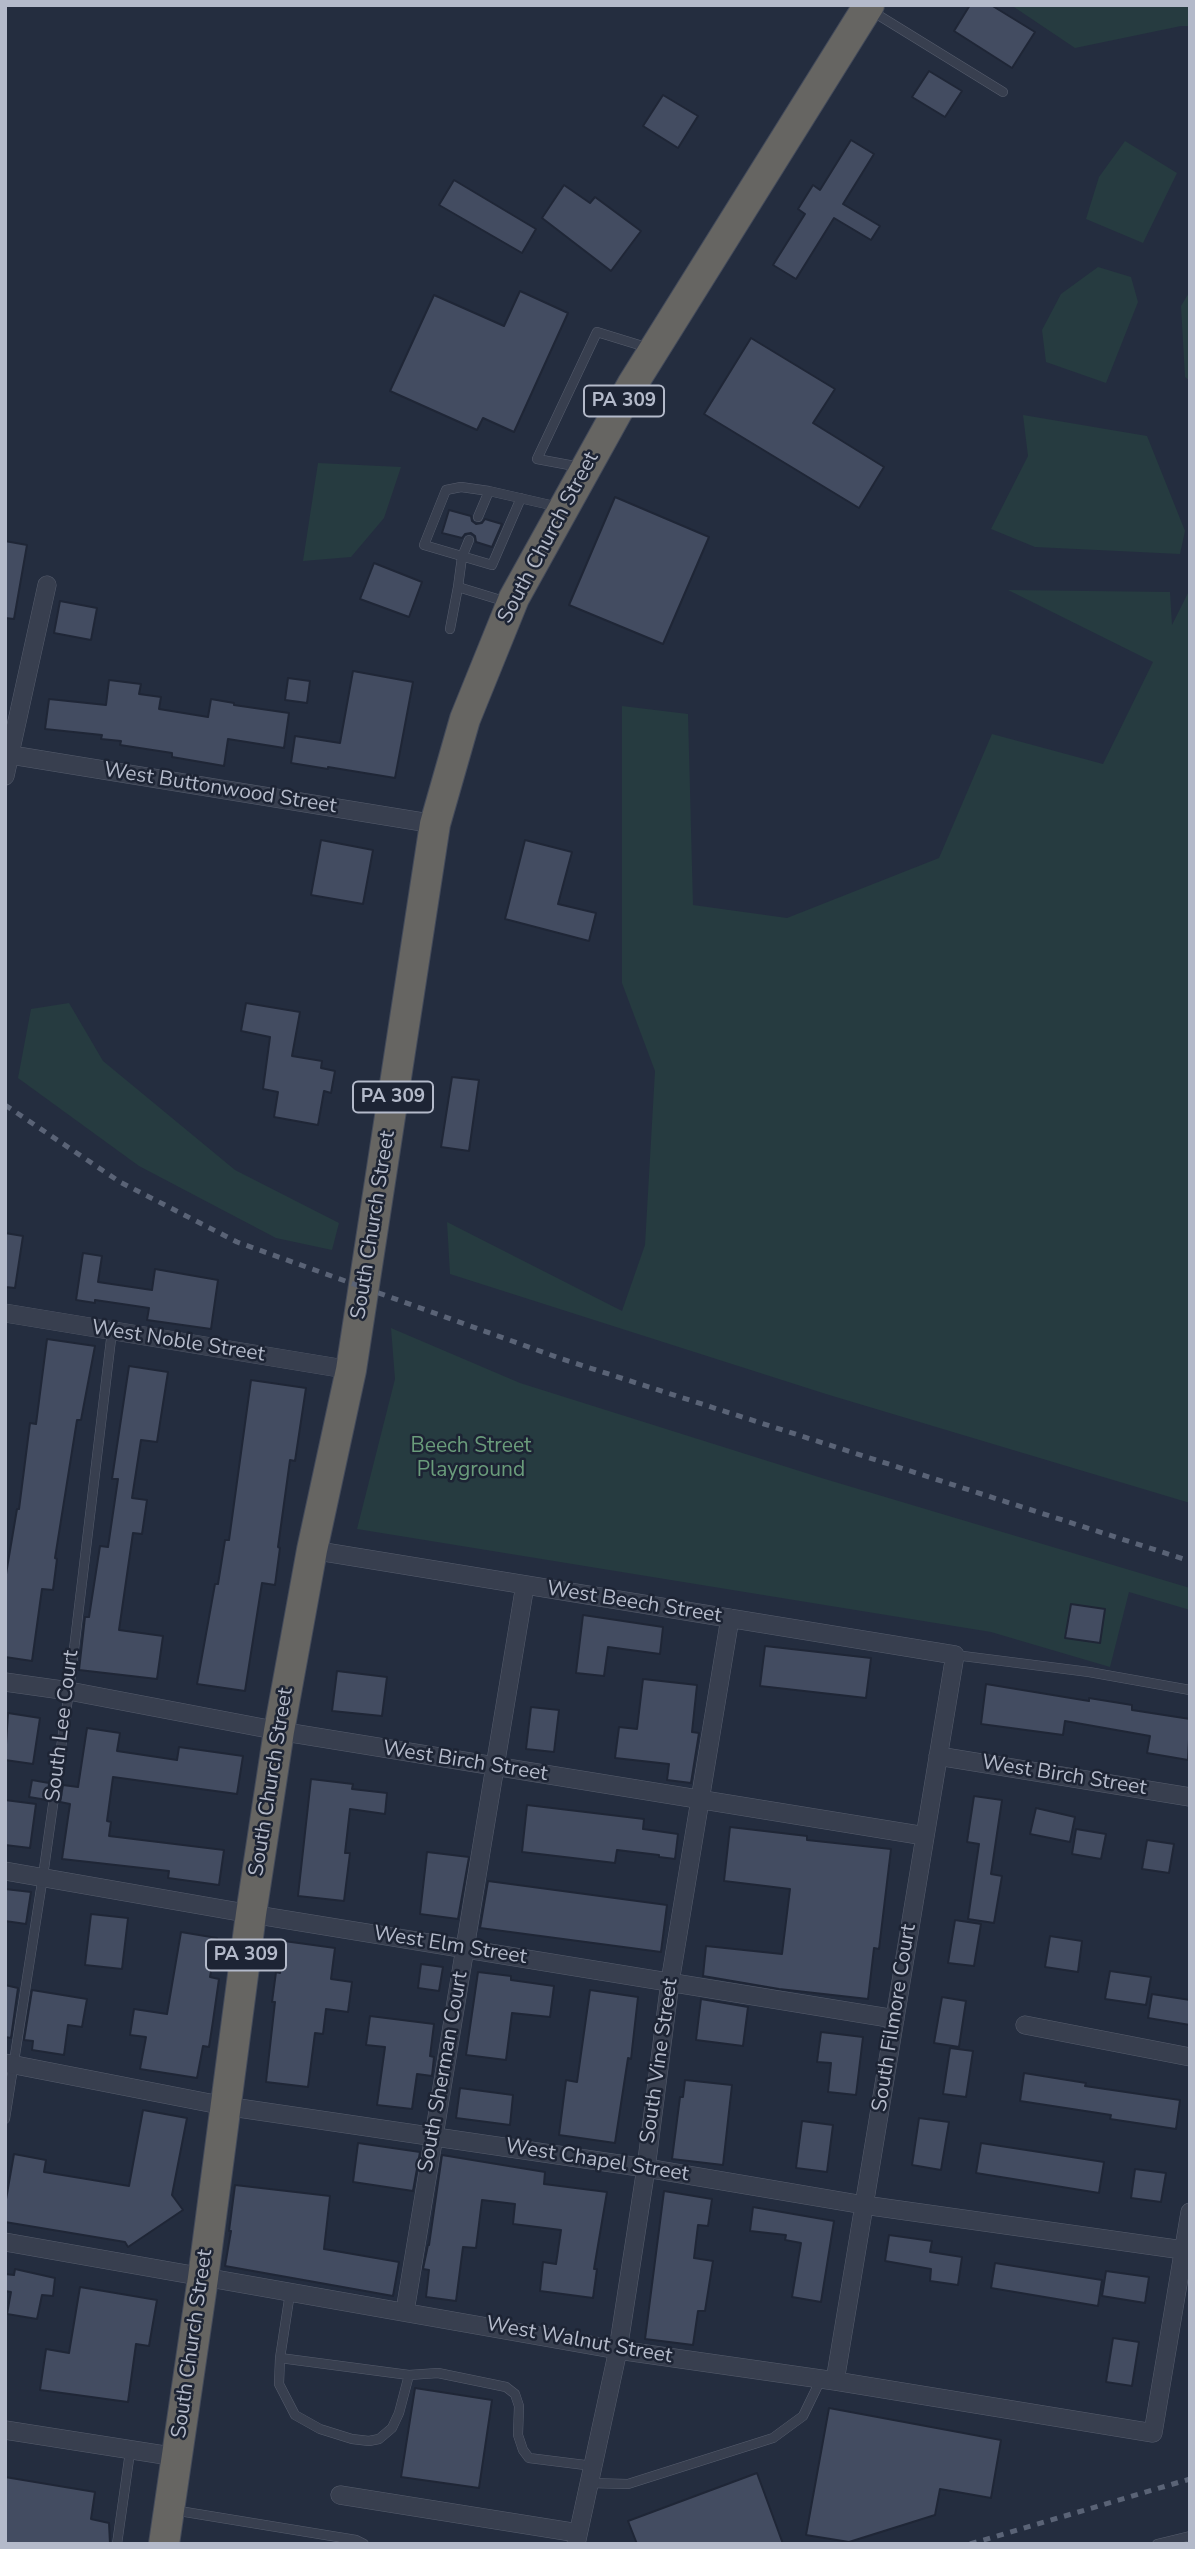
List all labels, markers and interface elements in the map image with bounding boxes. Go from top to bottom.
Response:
road number: PA 309 [584,386,664,416]
street label: South Church Street [493,448,605,628]
street label: West Buttonwood Street [102,758,338,820]
road number: PA 309 [353,1082,433,1112]
street label: South Church Street [347,1129,401,1321]
street label: West Noble Street [89,1316,267,1368]
park label: Beech Street Playground [411,1434,531,1484]
street label: West Beech Street [545,1577,723,1629]
street label: South Lee Court [41,1649,85,1803]
street label: South Church Street [245,1686,299,1878]
street label: West Birch Street [381,1737,549,1787]
street label: West Birch Street [980,1751,1148,1801]
street label: West Elm Street [372,1921,528,1971]
street label: South Filmore Court [868,1922,922,2114]
road number: PA 309 [206,1940,286,1970]
street label: South Sherman Court [414,1970,474,2174]
street label: South Vine Street [636,1977,684,2145]
street label: West Chapel Street [504,2134,690,2188]
street label: South Church Street [167,2248,219,2440]
street label: West Walnut Street [484,2312,674,2370]

